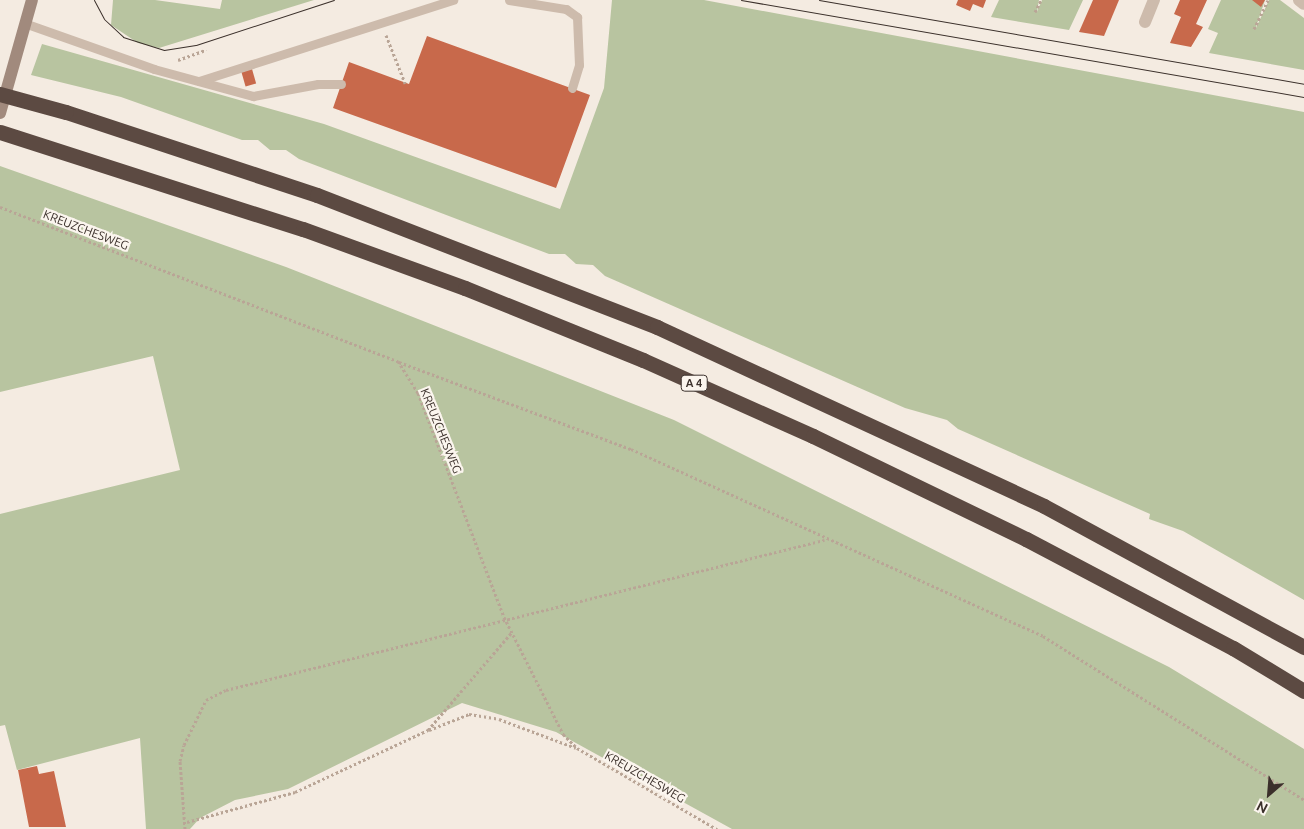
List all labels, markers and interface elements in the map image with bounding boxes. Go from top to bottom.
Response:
street label: KREUZCHESWEG [41,207,131,253]
road number: A 4 [680,374,708,392]
street label: KREUZCHESWEG [417,386,465,476]
street label: KREUZCHESWEG [602,748,688,806]
north arrow [1244,769,1294,819]
text: N [1254,798,1270,817]

